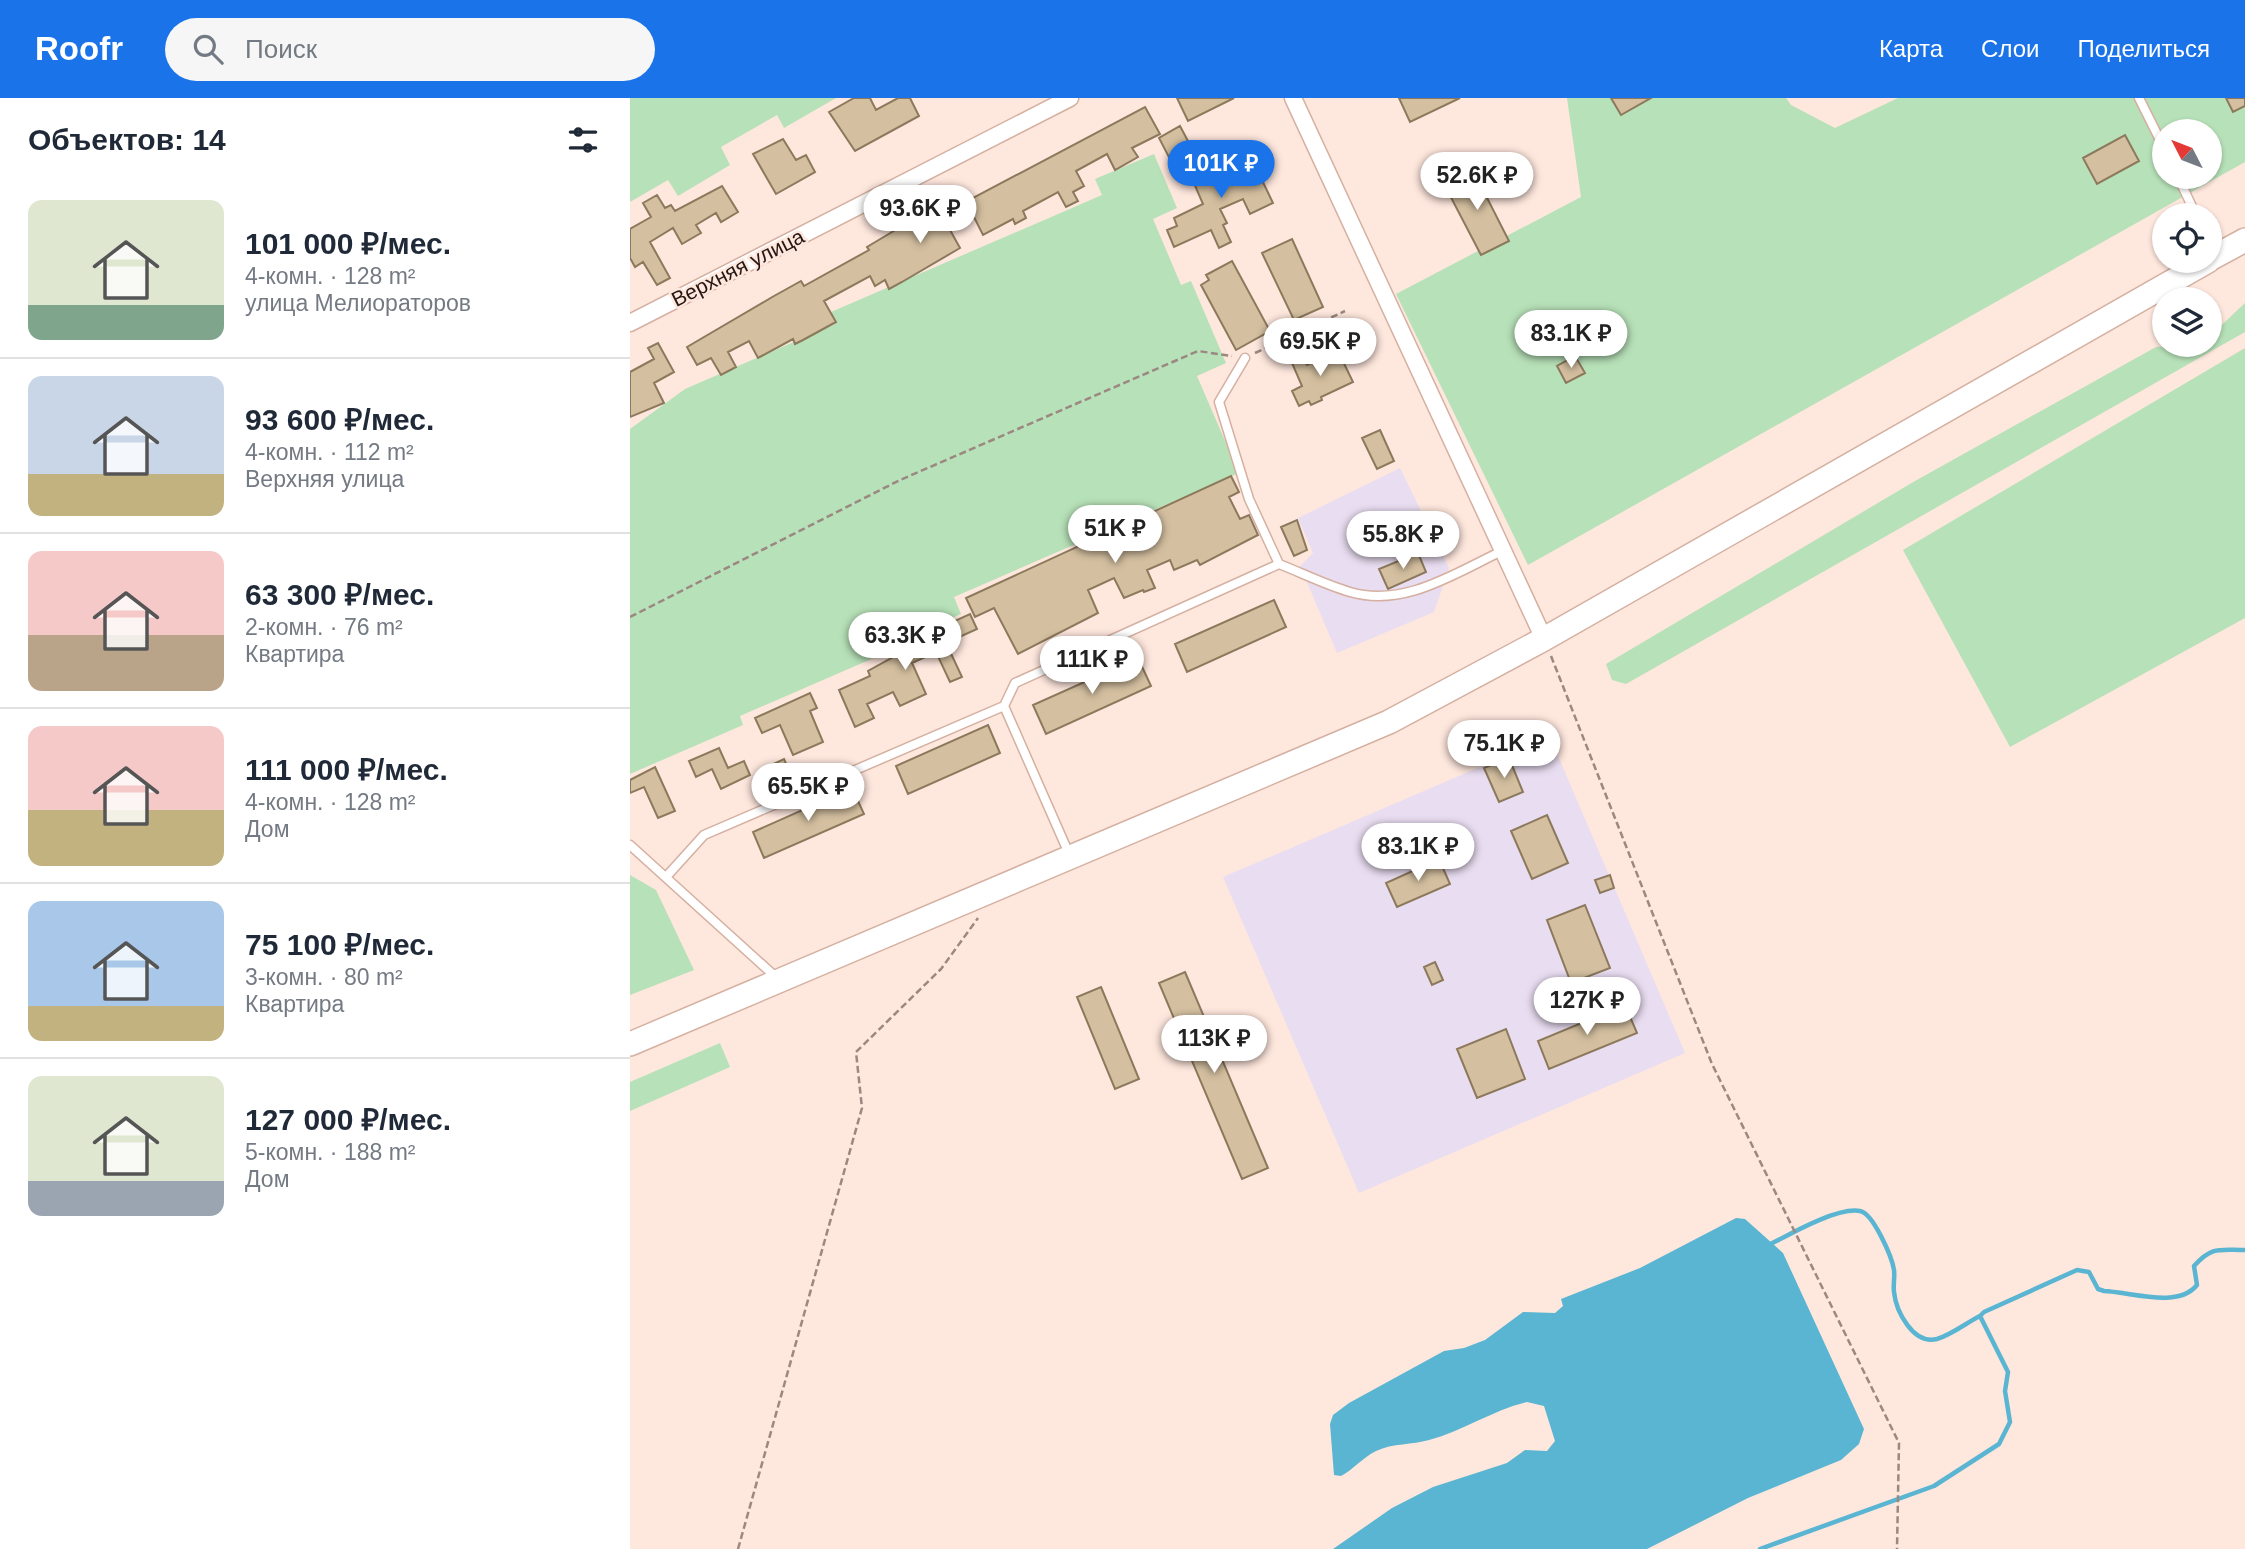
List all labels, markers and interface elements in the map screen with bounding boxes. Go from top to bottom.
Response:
search box [165,18,655,81]
text: Roofr [35,30,123,67]
icon: search [189,30,227,68]
text: Поиск [245,34,317,64]
text: Карта [1879,35,1943,62]
text: Слои [1981,35,2039,62]
text: Поделиться [2077,35,2210,62]
north arrow [2152,119,2222,189]
map controls [2152,119,2222,357]
icon: filters [564,121,602,159]
text: Объектов: 14 [28,123,226,156]
pin: 101K ₽ [1164,140,1278,200]
text: 101K ₽ [1184,150,1258,176]
pin: 52.6K ₽ [1412,152,1542,212]
text: 52.6K ₽ [1436,162,1518,188]
pin: 93.6K ₽ [855,186,985,245]
text: 93.6K ₽ [879,195,961,221]
button: locate [2152,203,2222,273]
street label: Верхняя улица [668,224,808,311]
text: 101 000 ₽/мес. [245,227,451,260]
icon: home [84,228,168,312]
text: 4-комн. · 128 m² [245,263,416,289]
button: layers [2152,287,2222,357]
text: улица Мелиораторов [245,290,471,316]
pin: 83.1K ₽ [1506,310,1636,370]
pin: 69.5K ₽ [1255,318,1385,378]
text: 83.1K ₽ [1530,320,1612,346]
text: 69.5K ₽ [1279,328,1361,354]
text: 93 600 ₽/мес. [245,403,434,436]
icon: home [84,404,168,488]
text: 4-комн. · 112 m² [245,439,414,465]
text: Верхняя улица [245,466,404,492]
pin: 51K ₽ [1066,505,1164,565]
pin: 55.8K ₽ [1338,512,1468,571]
text: 51K ₽ [1084,515,1146,541]
text: 55.8K ₽ [1362,521,1444,547]
text: 63 300 ₽/мес. [245,578,434,611]
icon: home [84,579,168,663]
pin: 63.3K ₽ [840,612,970,672]
text: 2-комн. · 76 m² [245,614,403,640]
text: 63.3K ₽ [864,622,946,648]
pin: 111K ₽ [1035,636,1149,696]
text: Квартира [245,641,344,667]
text: 111K ₽ [1056,646,1128,672]
pin: 75.1K ₽ [1439,720,1569,780]
text: 75.1K ₽ [1463,730,1545,756]
text: 111 000 ₽/мес. [245,753,448,786]
icon: home [84,754,168,838]
pin: 65.5K ₽ [743,764,873,823]
text: 65.5K ₽ [767,773,849,799]
text: 4-комн. · 128 m² [245,789,416,815]
text: Дом [245,816,289,842]
pin: 83.1K ₽ [1353,824,1483,883]
text: 83.1K ₽ [1377,833,1459,859]
text: 75 100 ₽/мес. [245,928,434,961]
icon: home [84,929,168,1013]
text: 3-комн. · 80 m² [245,964,403,990]
pin: 127K ₽ [1530,978,1644,1037]
text: 127K ₽ [1550,987,1624,1013]
text: Квартира [245,991,344,1017]
pin: 113K ₽ [1157,1016,1271,1075]
text: 113K ₽ [1177,1025,1251,1051]
text: 127 000 ₽/мес. [245,1103,451,1136]
icon: home [84,1104,168,1188]
text: 5-комн. · 188 m² [245,1139,416,1165]
text: Дом [245,1166,289,1192]

